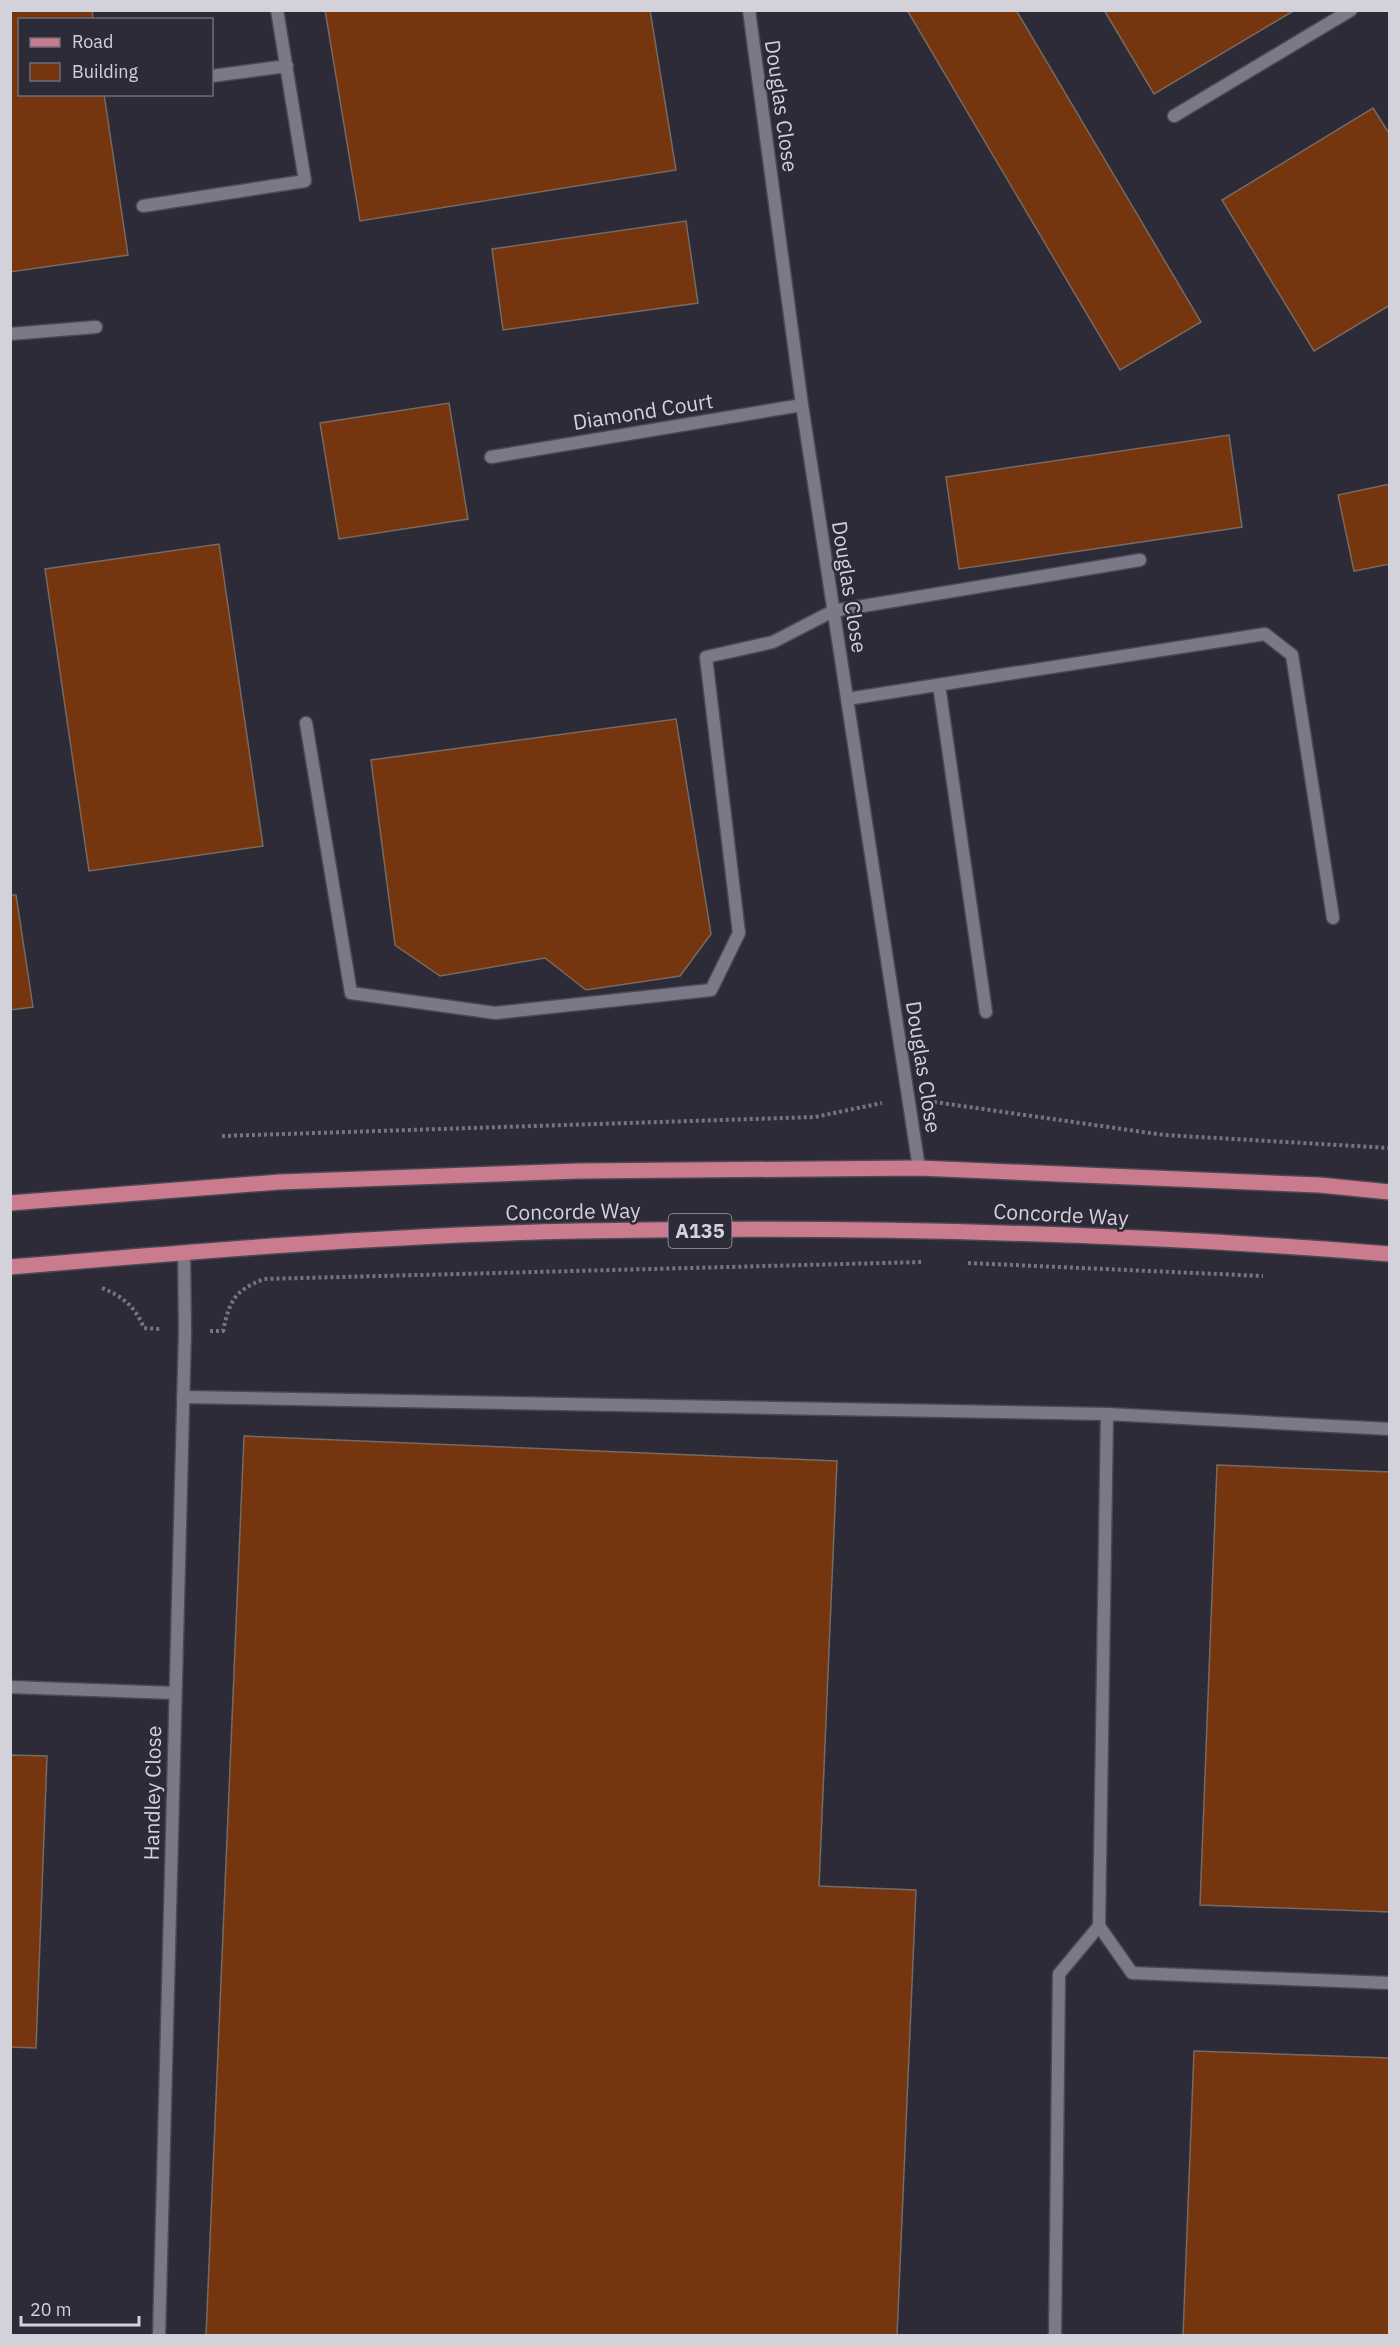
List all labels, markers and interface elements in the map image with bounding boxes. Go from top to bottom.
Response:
legend [18,18,213,96]
text: Road [72,30,113,53]
street label: Douglas Close [759,38,805,174]
text: Building [72,60,139,83]
street label: Diamond Court [571,386,715,436]
street label: Douglas Close [826,519,874,655]
street label: Douglas Close [900,999,948,1135]
street label: Concorde Way [505,1196,641,1226]
street label: Concorde Way [993,1196,1130,1232]
road number: A135 [668,1214,732,1248]
street label: Handley Close [137,1725,167,1861]
scale bar [21,2289,140,2327]
text: 20 m [30,2298,72,2321]

